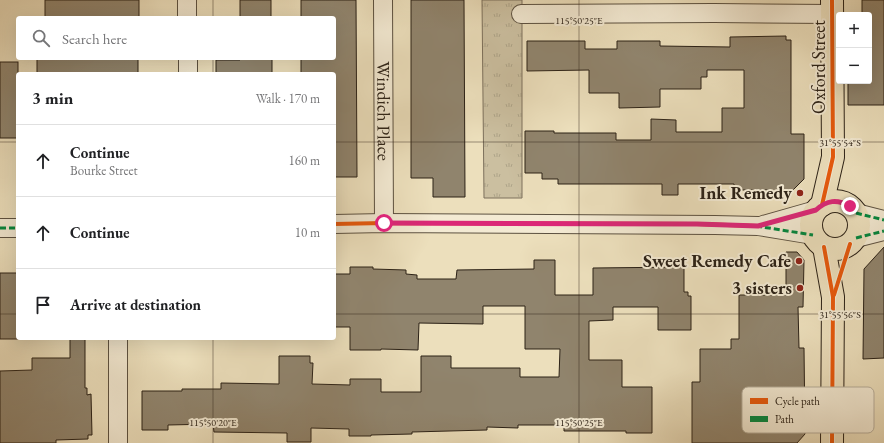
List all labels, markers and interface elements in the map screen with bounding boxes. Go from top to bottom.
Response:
map controls [836,12,872,84]
button: + [836,12,872,48]
text: 115°50'25"E [555,14,603,27]
search box [16,16,336,60]
street label: Oxford Street [807,20,830,114]
icon: search [30,27,52,49]
text: Search here [62,29,127,48]
button: − [836,48,872,84]
street label: Windich Place [372,61,396,161]
text: 3 min [32,87,73,109]
text: Walk · 170 m [256,90,320,107]
text: 31°55'54"S [819,136,861,149]
text: Continue [70,143,130,162]
icon: ahead [32,150,54,172]
text: 160 m [289,152,320,169]
text: Bourke Street [70,162,138,179]
place label: Ink Remedy [700,181,792,204]
marker: Ink Remedy [795,188,805,198]
route end [841,197,859,215]
route start [375,214,393,232]
icon: ahead [32,222,54,244]
text: Continue [70,223,130,242]
text: 10 m [295,224,320,241]
place label: Sweet Remedy Cafe [643,249,791,272]
marker: Sweet Remedy Cafe [794,256,804,266]
place label: 3 sisters [732,276,792,299]
marker: 3 sisters [795,283,805,293]
icon: arrive [32,294,54,316]
text: Arrive at destination [70,295,201,314]
text: 31°55'56"S [819,308,861,321]
legend [742,387,874,433]
text: Cycle path [775,394,820,408]
text: Path [775,412,794,426]
text: 115°50'20"E [189,416,237,429]
text: 115°50'25"E [555,416,603,429]

